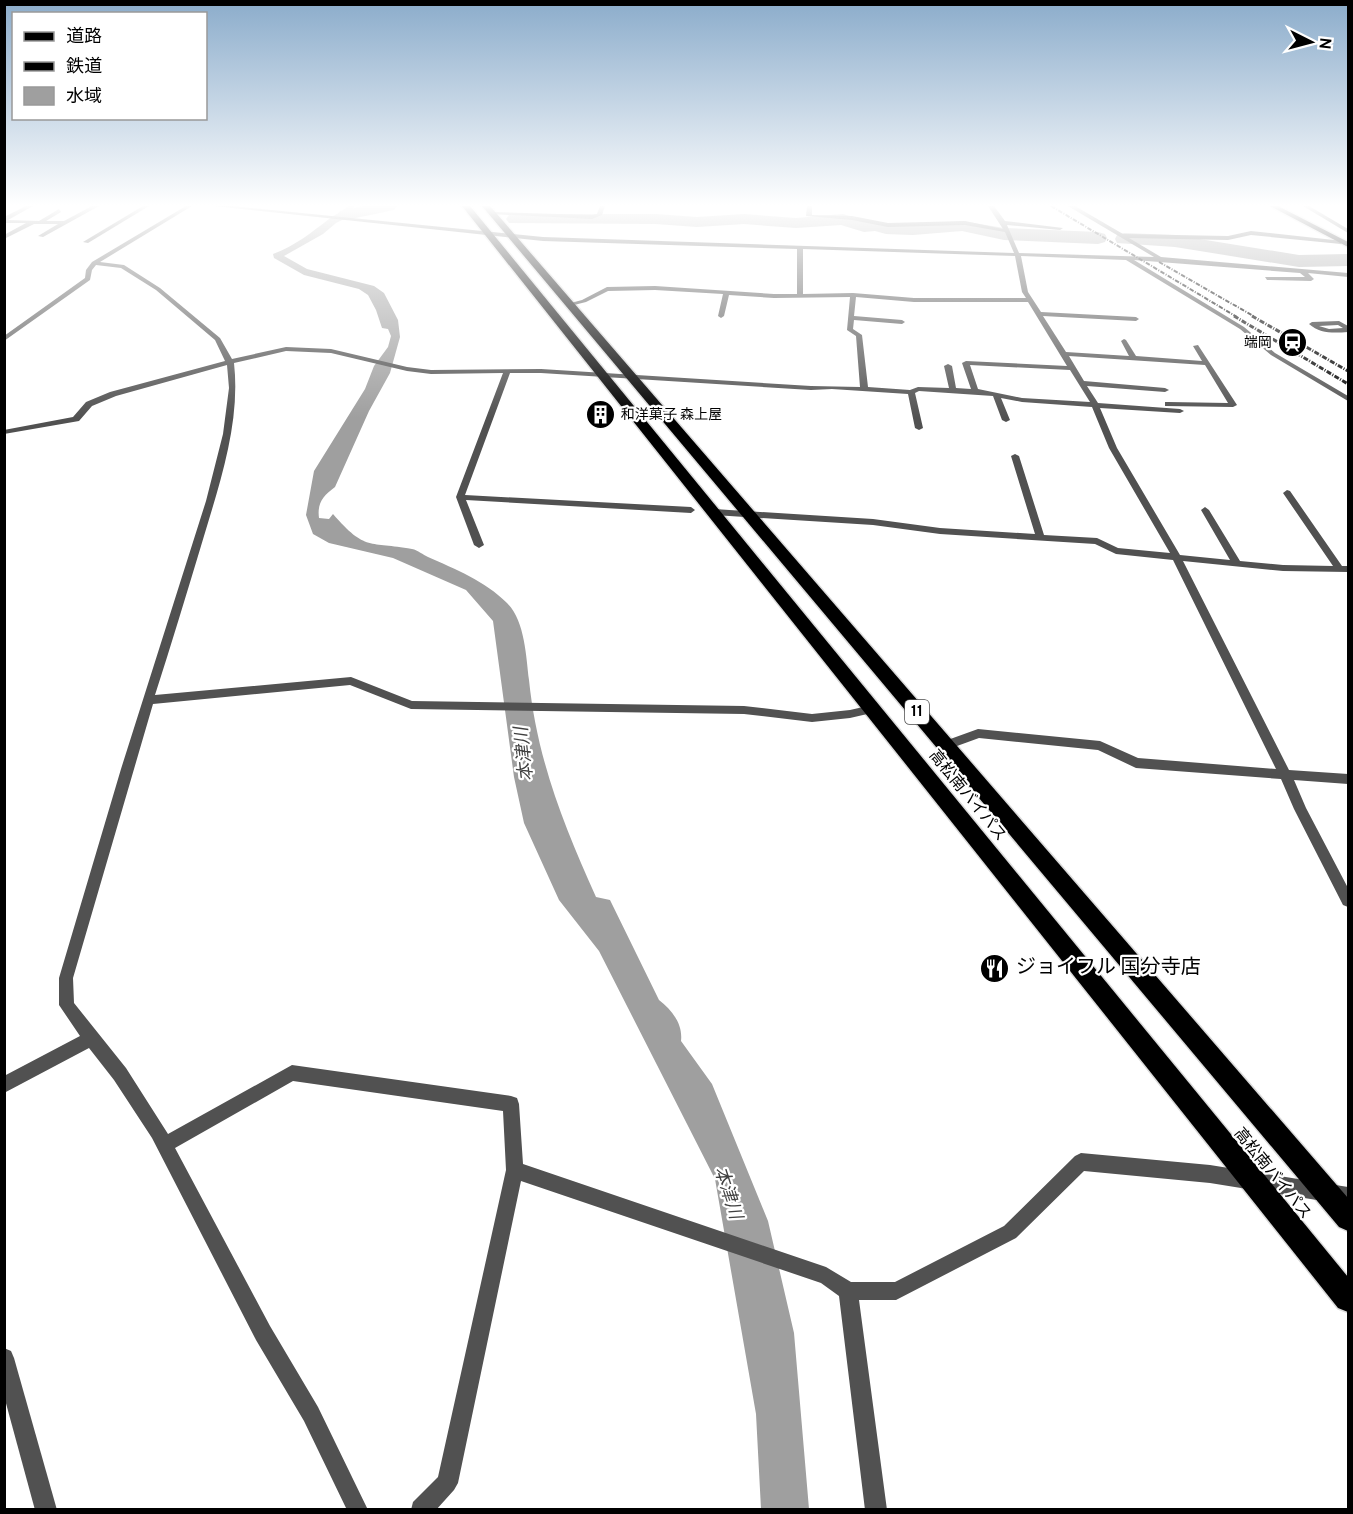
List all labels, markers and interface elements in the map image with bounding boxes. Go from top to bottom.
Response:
legend [12,12,207,120]
north arrow [1281,12,1341,72]
text: 道路 [66,26,102,49]
text: N [1313,37,1334,50]
text: 鉄道 [66,56,102,79]
text: 水域 [66,86,102,109]
station icon: 端岡 [1277,327,1309,359]
place label: 端岡 [1244,335,1272,352]
building icon: 和洋菓子 森上屋 [584,399,616,431]
place label: 和洋菓子 森上屋 [621,407,722,424]
road number: 11 [905,700,929,724]
water label: 本津川 [511,724,539,782]
street label: 高松南バイパス [924,746,1010,846]
restaurant icon: ジョイフル 国分寺店 [979,952,1011,984]
place label: ジョイフル 国分寺店 [1016,955,1201,981]
street label: 高松南バイパス [1229,1124,1315,1224]
water label: 本津川 [708,1164,747,1224]

